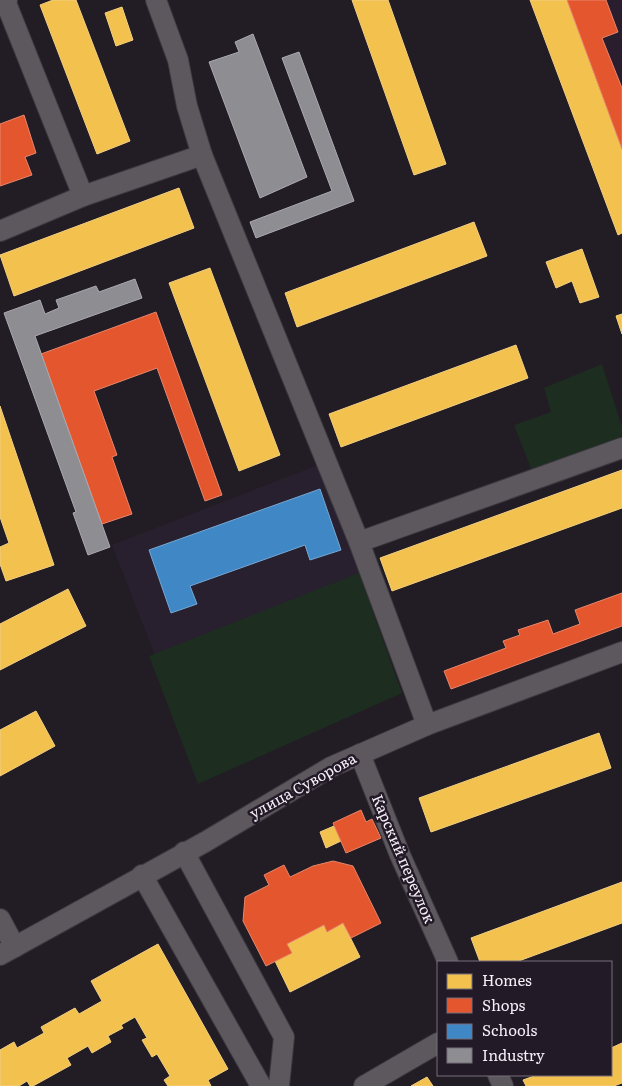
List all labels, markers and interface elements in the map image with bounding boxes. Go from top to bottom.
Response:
street label: улица Суворова [245,745,361,824]
street label: Карский переулок [367,790,442,927]
legend [437,961,612,1076]
text: Homes [482,968,532,991]
text: Shops [482,993,525,1016]
text: Schools [482,1018,538,1041]
text: Industry [482,1043,545,1066]

